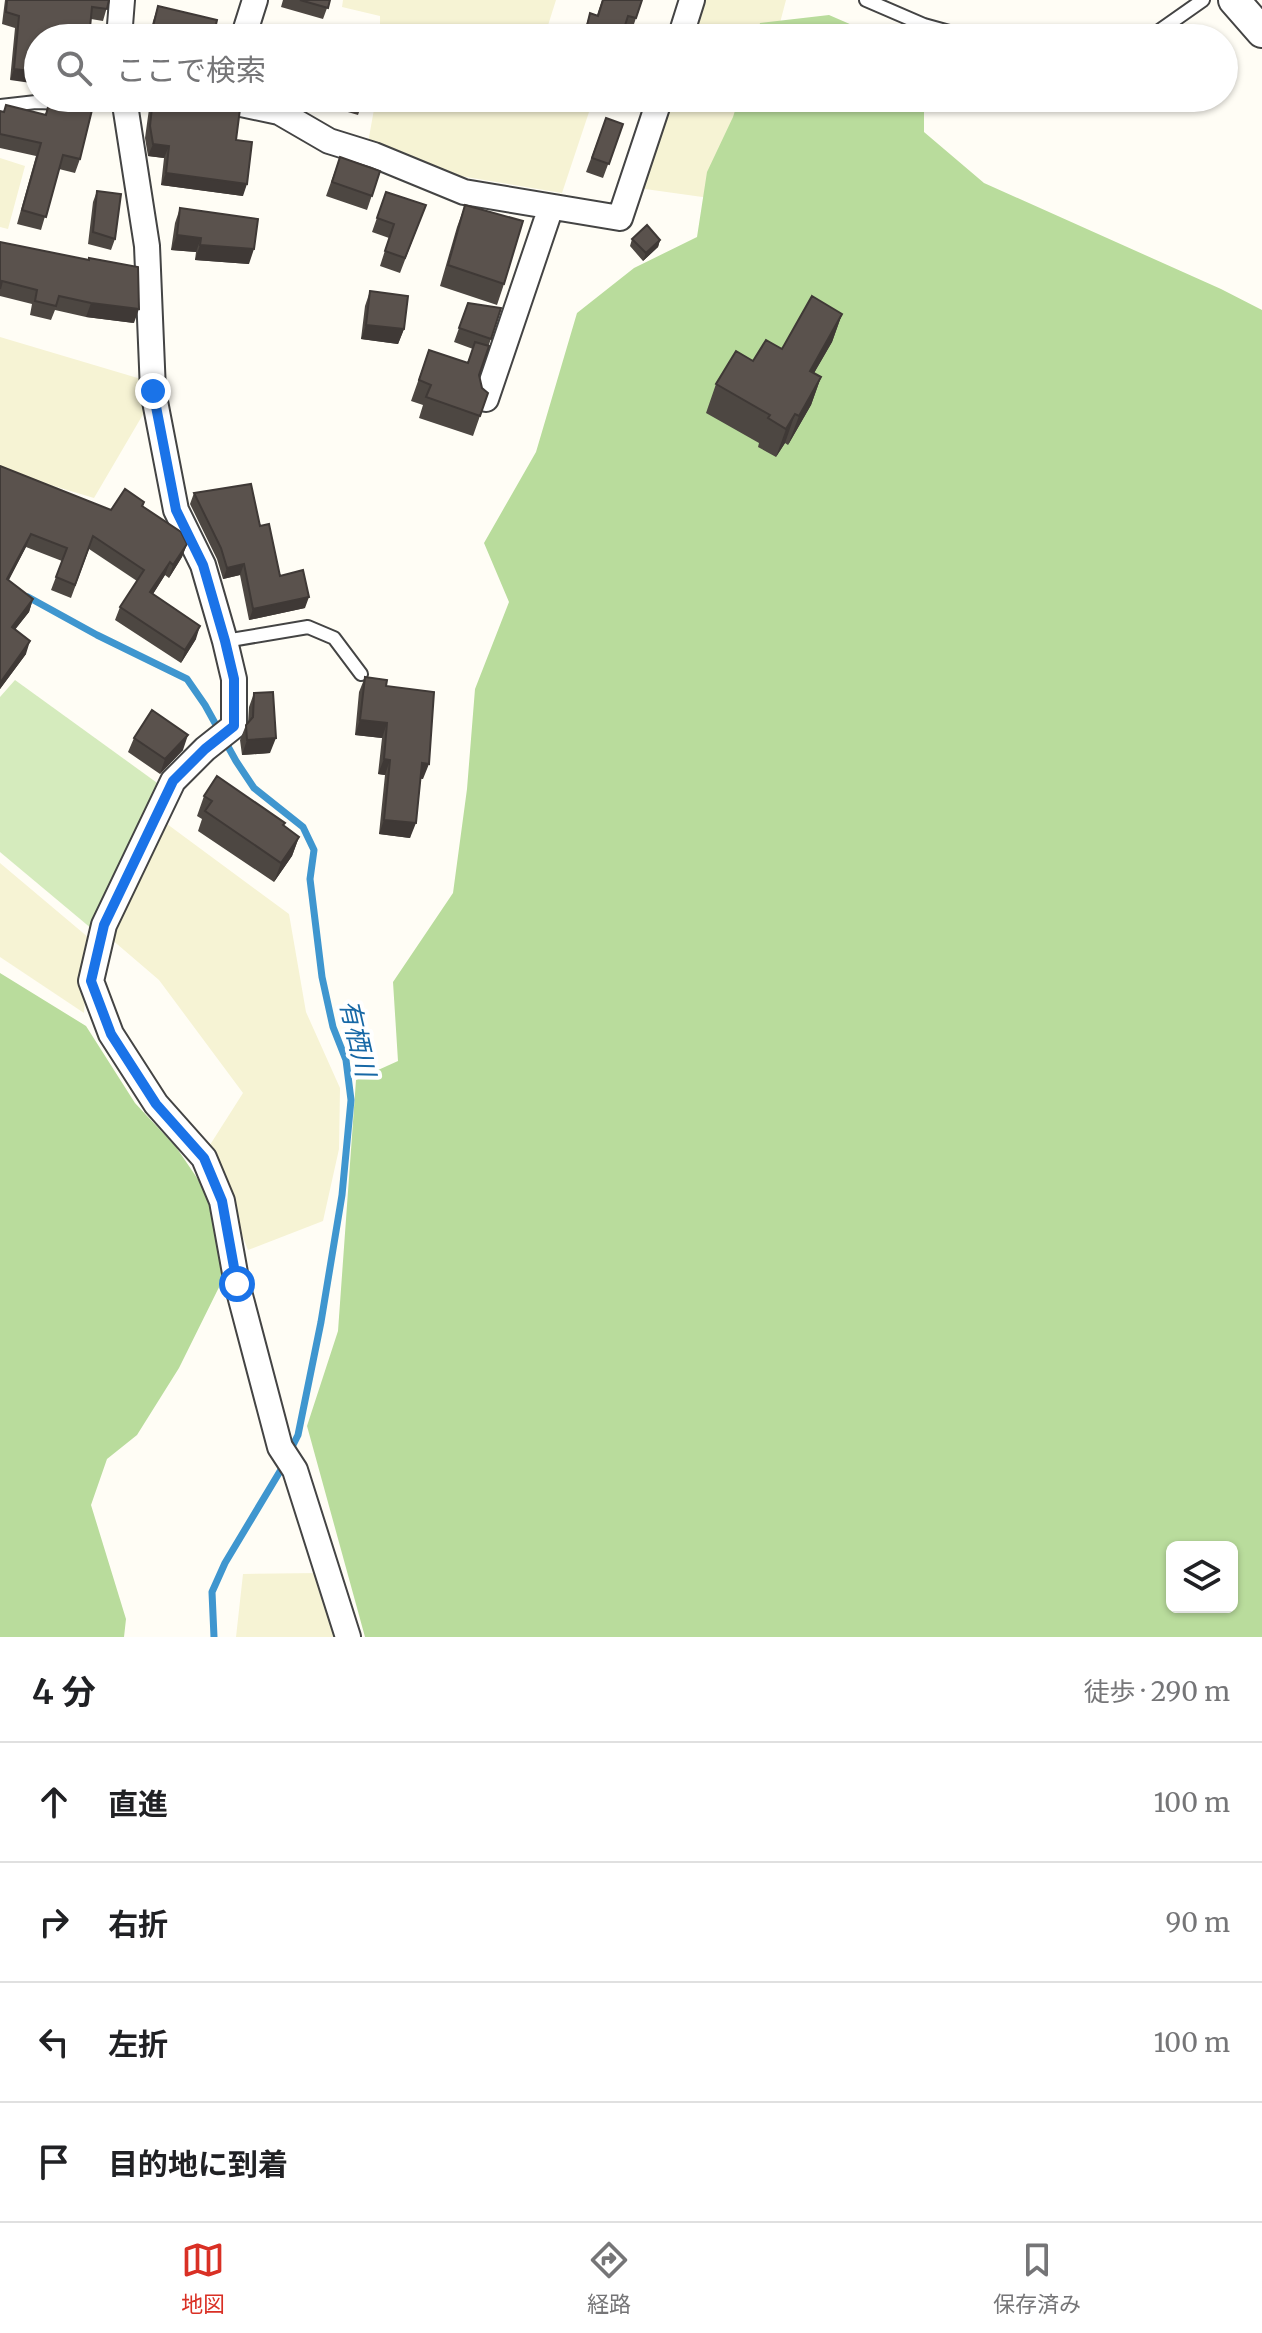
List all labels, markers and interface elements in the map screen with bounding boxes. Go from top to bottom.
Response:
search box [24,24,1238,112]
icon: search [52,46,96,90]
text: ここで検索 [116,51,266,89]
route end [135,373,171,409]
water label: 有栖川 [333,996,384,1083]
route start [219,1266,255,1302]
map controls [1166,1541,1238,1613]
button: layers [1166,1541,1238,1613]
text: 4 分 [32,1671,96,1713]
text: 徒歩 · 290 m [1083,1675,1230,1708]
icon: ahead [32,1780,76,1824]
text: 直進 [108,1785,168,1823]
text: 100 m [1154,1786,1230,1819]
icon: right [32,1900,76,1944]
text: 右折 [108,1905,168,1943]
text: 90 m [1166,1906,1230,1939]
icon: left [32,2020,76,2064]
text: 左折 [108,2025,168,2063]
text: 100 m [1154,2026,1230,2059]
icon: arrive [32,2140,76,2184]
text: 目的地に到着 [108,2145,288,2183]
tab: 地図 [181,2238,225,2318]
tab: 経路 [587,2238,631,2318]
tab: 保存済み [993,2238,1081,2318]

